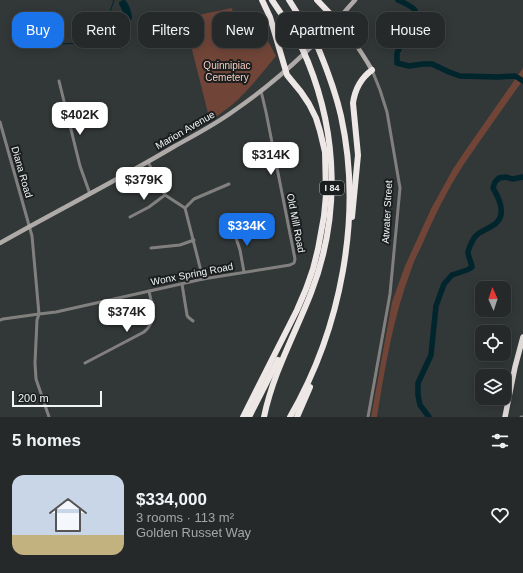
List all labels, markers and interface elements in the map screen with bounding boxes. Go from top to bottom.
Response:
chip: Buy [12,12,64,48]
chip: Rent [72,12,130,48]
chip: Filters [138,12,204,48]
chip: New [212,12,268,48]
chip: Apartment [276,12,368,48]
chip: House [376,12,445,48]
park label: Quinnipiac Cemetery [203,60,251,83]
pin: $402K [52,102,108,136]
text: $402K [61,107,99,122]
street label: Marion Avenue [153,108,217,151]
pin: $314K [243,142,299,176]
street label: Diana Road [9,145,35,199]
text: $314K [252,147,290,162]
pin: $379K [116,167,172,201]
text: $379K [125,172,163,187]
street label: Atwater Street [380,180,394,244]
road number: I 84 [320,181,344,195]
street label: Old Mill Road [285,192,307,254]
pin: $334K [219,213,275,247]
text: $334K [228,218,266,233]
street label: Wonx Spring Road [150,261,234,287]
north arrow [475,281,511,317]
map controls [475,281,511,405]
pin: $374K [99,299,155,333]
text: $374K [108,304,146,319]
button: locate [475,325,511,361]
button: layers [475,369,511,405]
scale bar [12,389,102,408]
text: 200 m [18,392,49,404]
icon: filters [489,430,511,452]
text: 5 homes [12,431,81,450]
text: $334,000 [136,490,207,509]
icon: home [44,491,92,539]
icon: heart [489,504,511,526]
text: 3 rooms · 113 m² [136,510,234,525]
text: Golden Russet Way [136,525,251,540]

